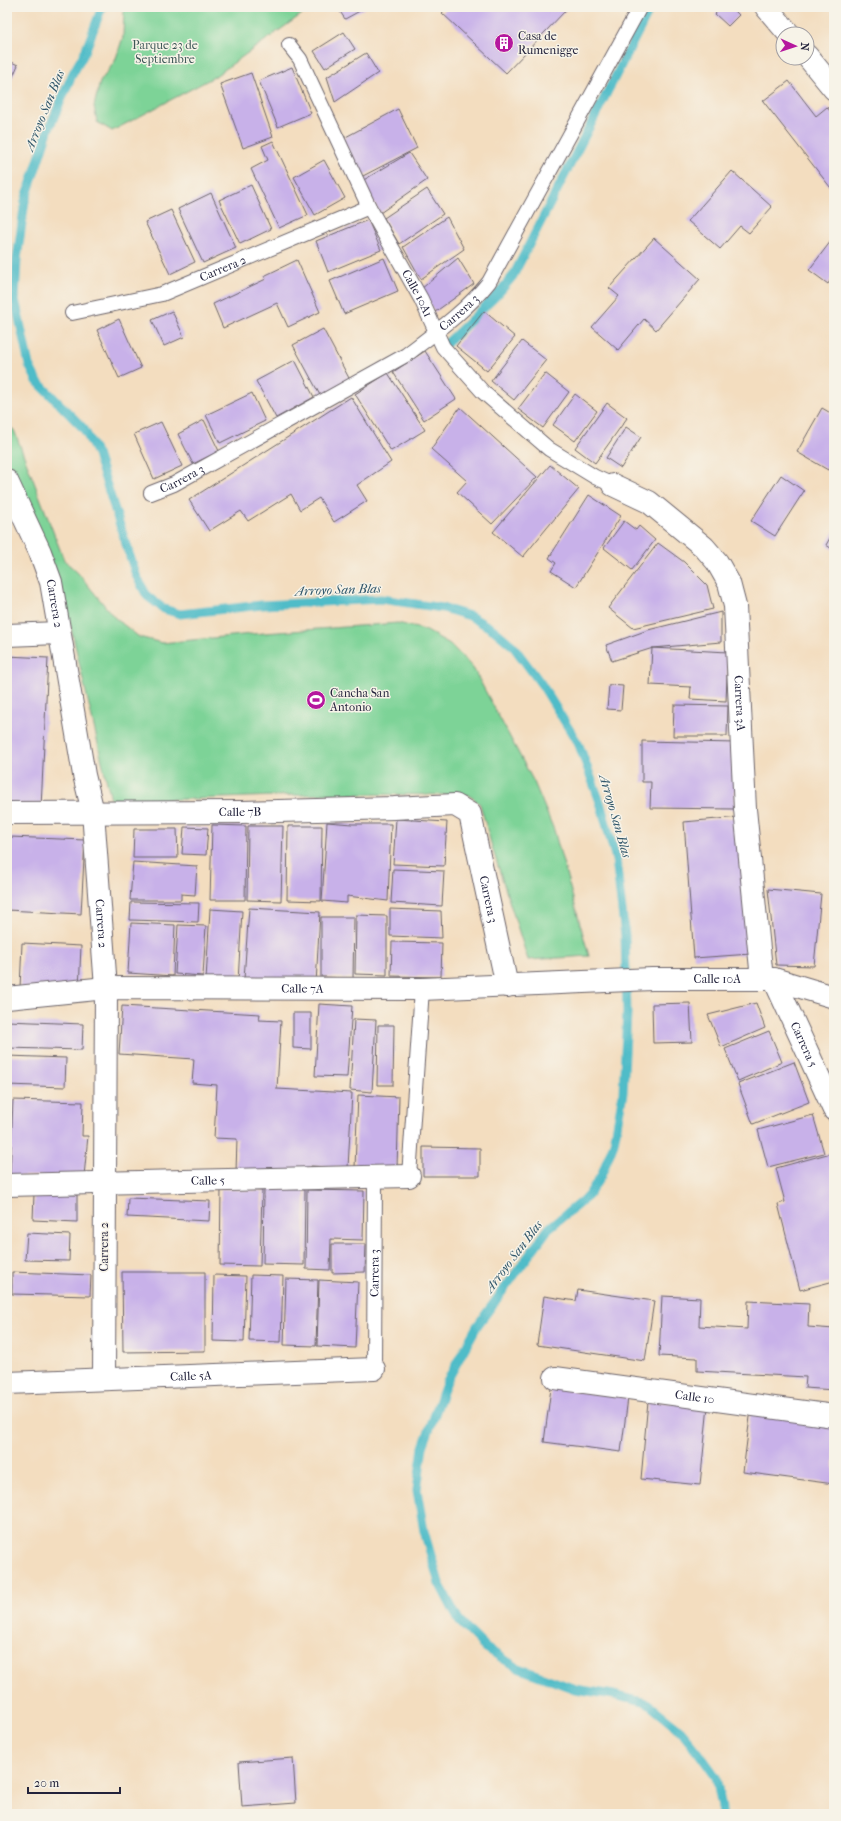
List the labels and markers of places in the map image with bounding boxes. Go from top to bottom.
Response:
place label: Casa de Rumenigge [518,29,578,57]
building icon: Casa de Rumenigge [493,32,515,54]
place label: Cancha San Antonio [329,686,389,714]
sports icon: Cancha San Antonio [305,689,327,711]

